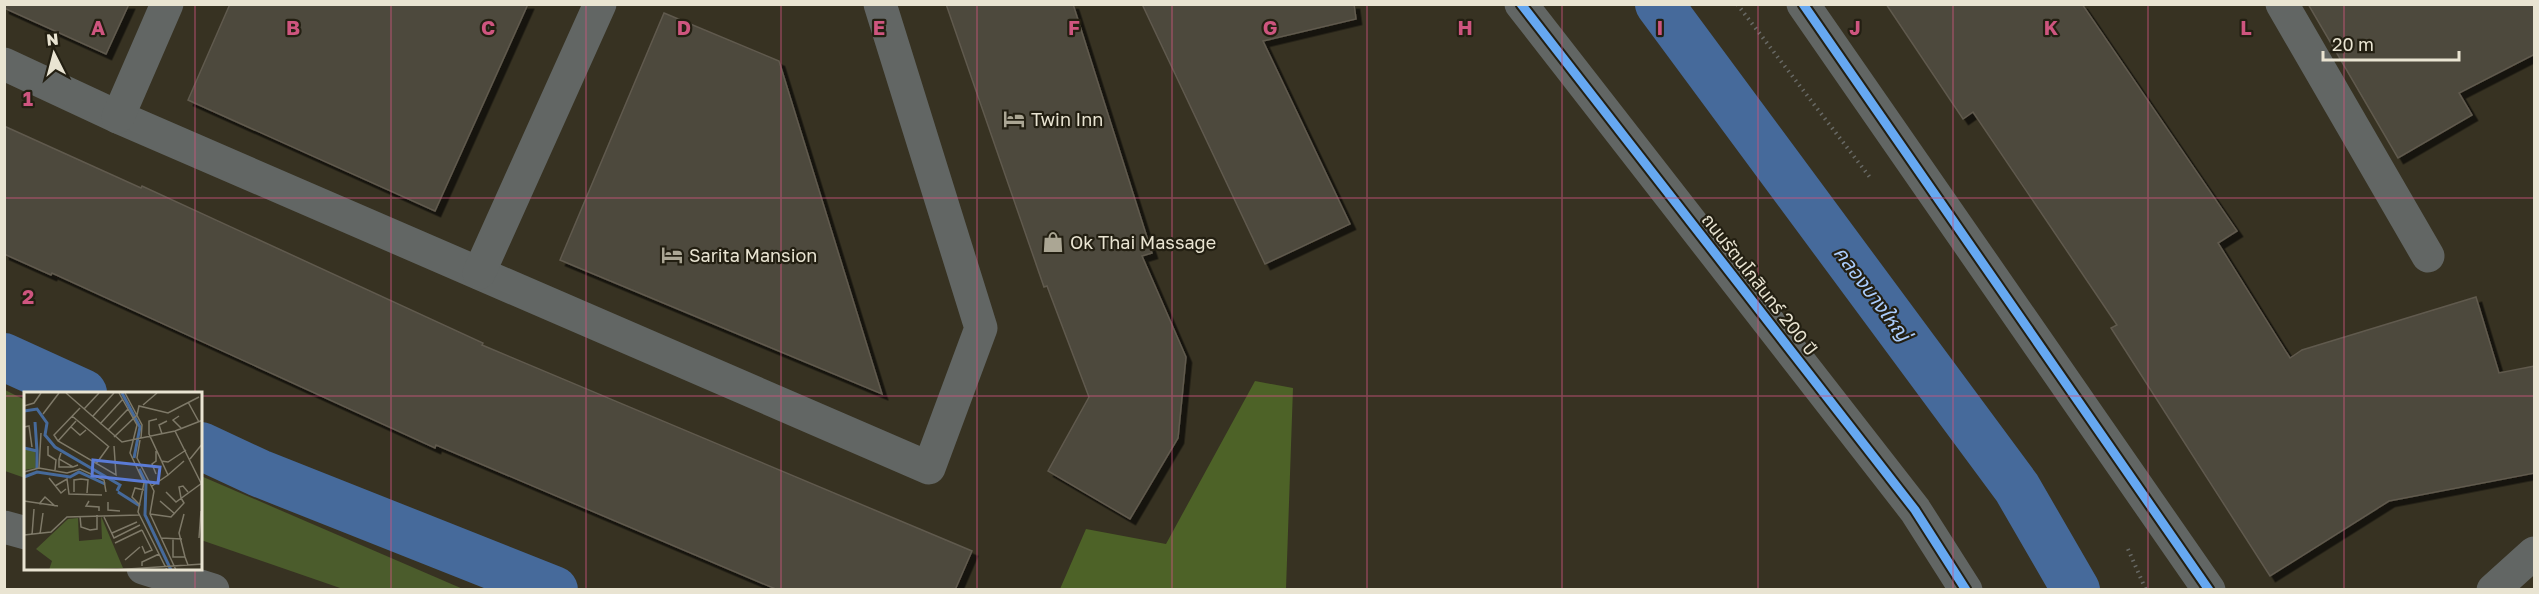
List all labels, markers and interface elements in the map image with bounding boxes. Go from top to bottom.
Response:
text: A [91,15,105,39]
text: B [286,15,300,39]
text: C [481,15,495,39]
text: D [677,15,691,39]
text: E [873,15,885,39]
text: F [1068,15,1080,39]
text: G [1263,15,1277,39]
text: H [1457,15,1473,39]
text: I [1657,15,1663,39]
text: J [1849,15,1861,39]
text: K [2044,15,2059,39]
text: L [2240,15,2252,39]
north arrow [24,24,84,84]
scale bar [2323,24,2460,62]
text: N [45,29,60,50]
text: 20 m [2332,33,2374,55]
text: 1 [23,86,33,110]
hotel icon: Twin Inn [1002,107,1026,131]
place label: Twin Inn [1031,108,1103,130]
street label: ถนนรัตนโกสินทร์ 200 ปี [1698,209,1822,359]
shop icon: Ok Thai Massage [1041,230,1065,254]
place label: Ok Thai Massage [1070,231,1216,253]
water label: คลองบางใหญ่ [1830,241,1918,348]
hotel icon: Sarita Mansion [660,243,684,267]
place label: Sarita Mansion [689,244,817,266]
text: 2 [22,284,34,308]
inset map [24,392,202,570]

